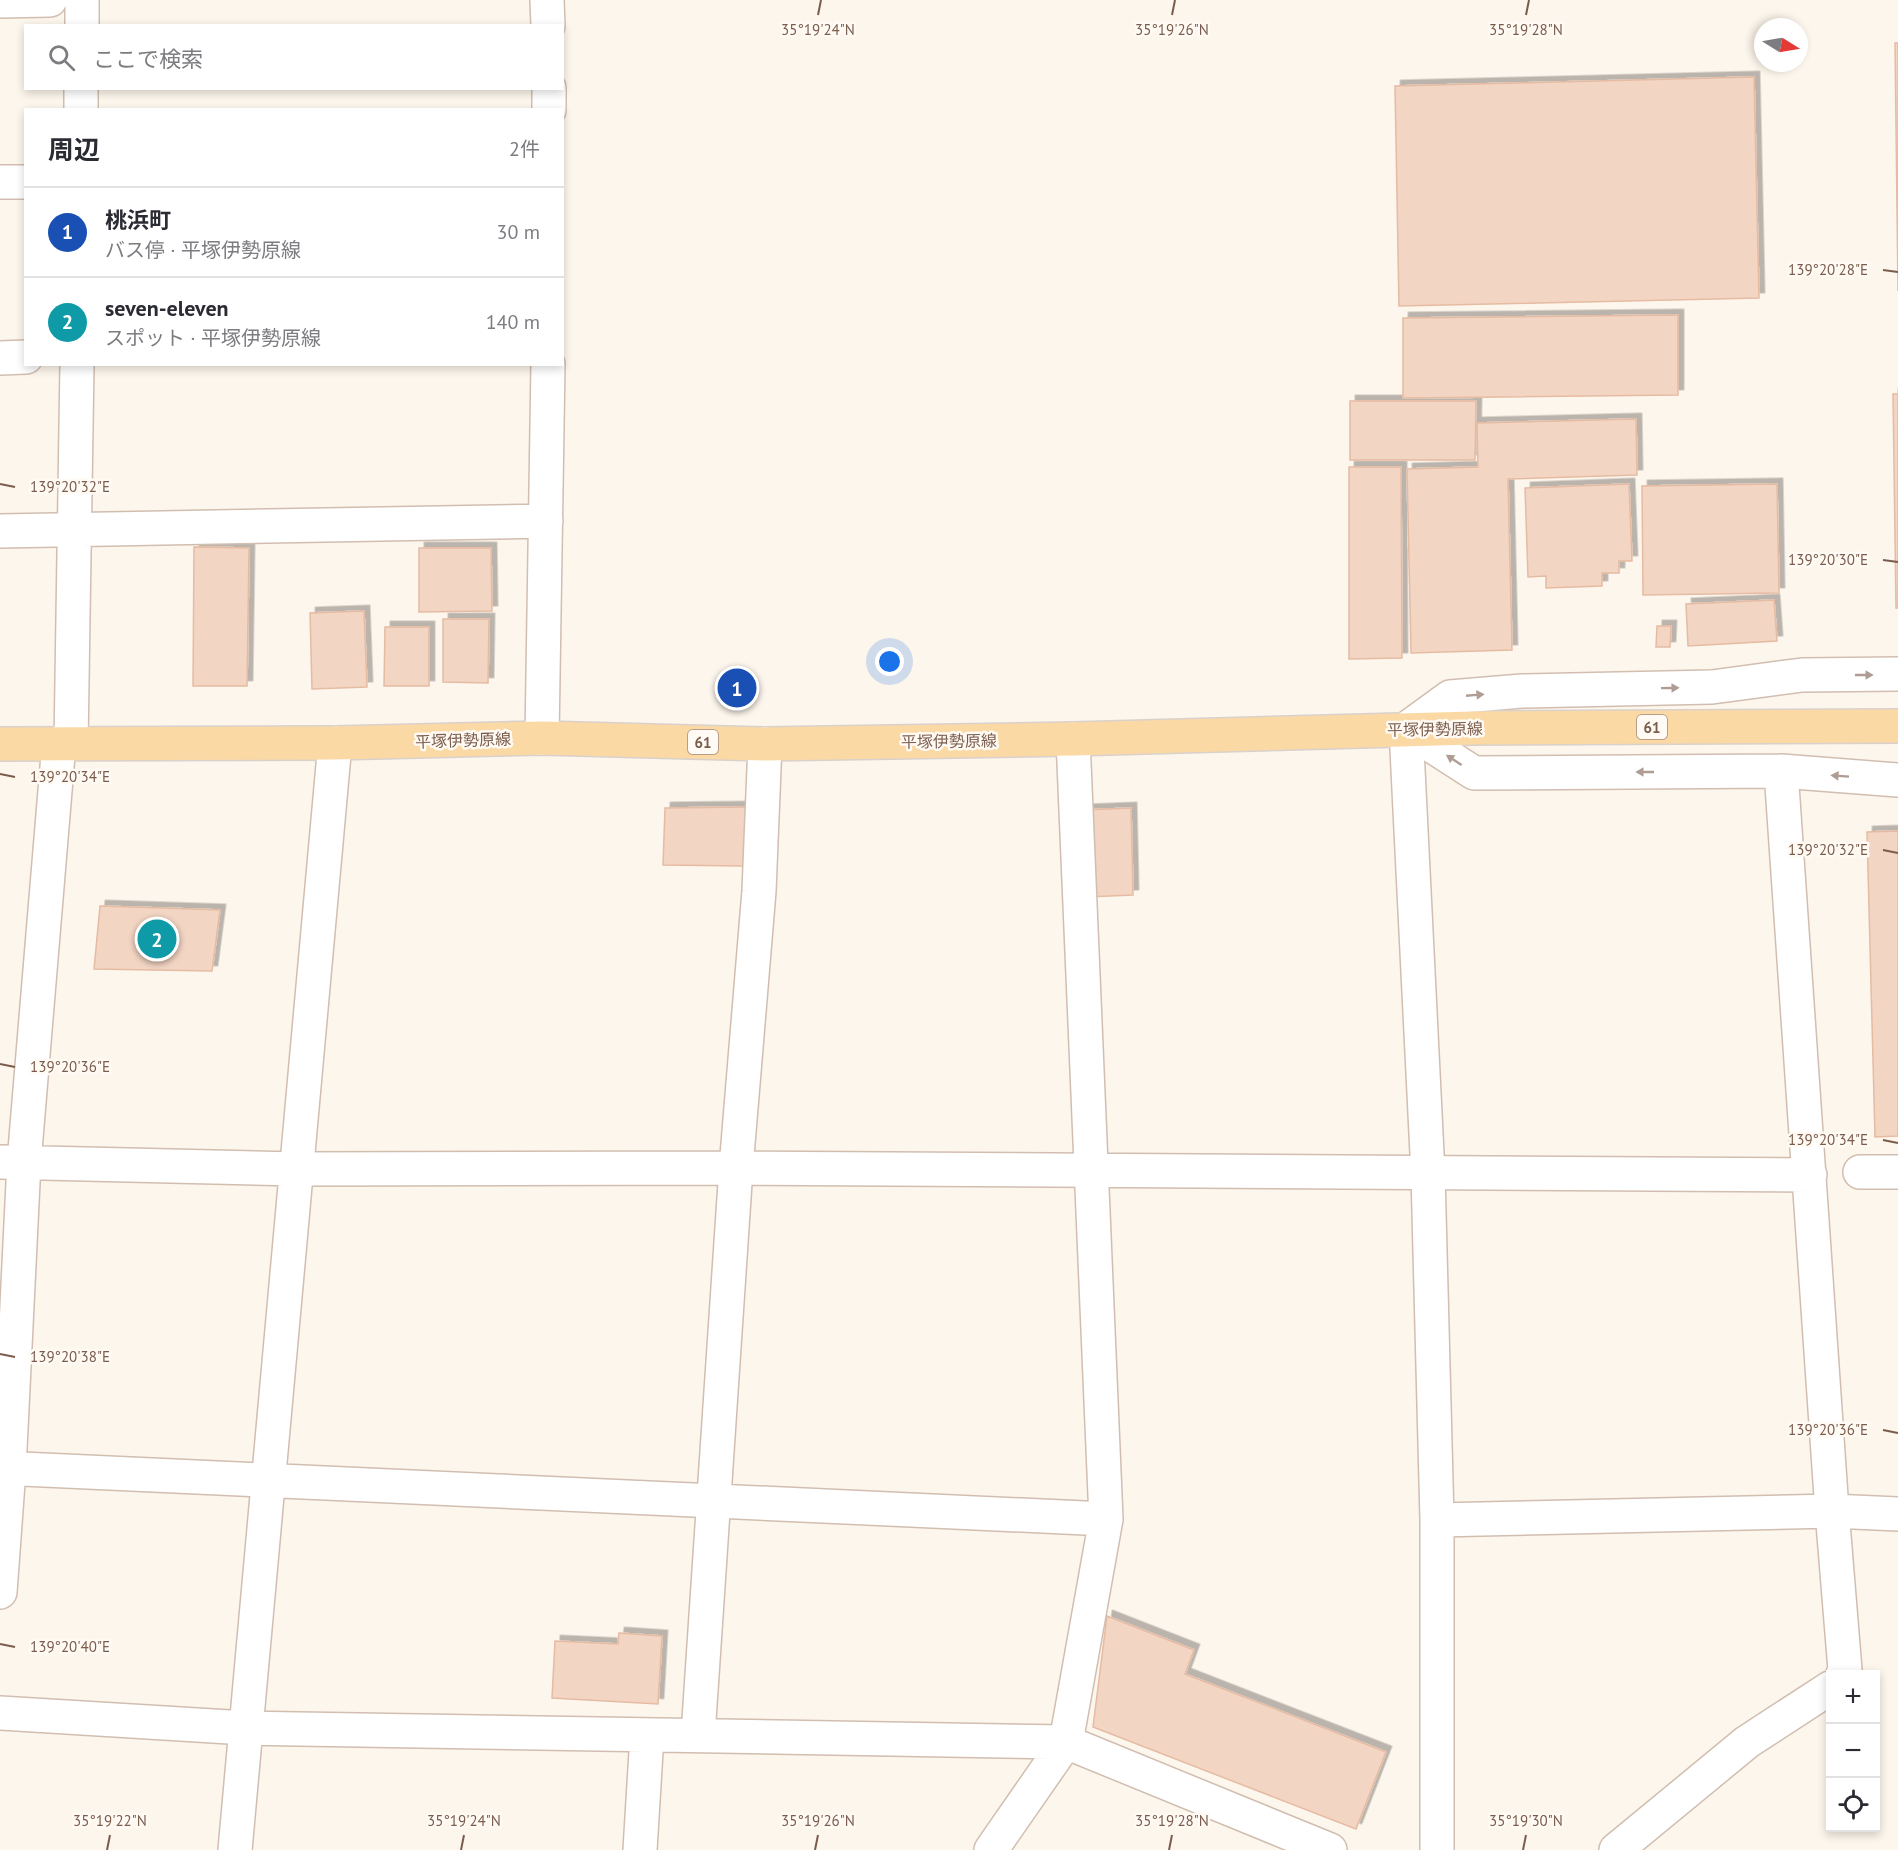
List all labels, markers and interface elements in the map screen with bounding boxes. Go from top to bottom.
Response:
north arrow [1754,18,1808,72]
text: 35°19'24"N [781,20,855,39]
text: 35°19'26"N [1135,20,1209,39]
text: 35°19'28"N [1489,20,1563,39]
search box [24,24,564,90]
icon: search [45,41,78,74]
text: ここで検索 [93,45,203,73]
text: 周辺 [48,133,100,166]
text: 2件 [509,136,540,162]
text: 桃浜町 [105,206,171,234]
text: 1 [62,219,73,245]
text: 30 m [497,219,540,245]
text: バス停 · 平塚伊勢原線 [105,237,301,263]
text: 139°20'28"E [1788,260,1868,279]
text: seven-eleven [105,294,229,322]
text: 2 [62,309,73,335]
text: 140 m [486,309,540,335]
text: スポット · 平塚伊勢原線 [105,325,321,351]
text: 139°20'32"E [30,477,110,496]
text: 139°20'30"E [1788,550,1868,569]
your location [875,647,904,676]
pin: 1 [718,666,756,710]
one-way arrow [1855,670,1874,680]
one-way arrow [1661,683,1680,692]
one-way arrow [1466,690,1485,700]
road number: 61 [1637,715,1667,739]
street label: 平塚伊勢原線 [1387,718,1483,740]
street label: 平塚伊勢原線 [415,728,511,752]
road number: 61 [688,730,718,754]
street label: 平塚伊勢原線 [901,730,997,752]
one-way arrow [1446,755,1462,766]
text: 139°20'34"E [30,767,110,786]
one-way arrow [1635,767,1654,777]
one-way arrow [1830,771,1849,780]
text: 139°20'32"E [1788,840,1868,859]
pin: 2 [138,916,176,962]
text: 139°20'36"E [30,1057,110,1076]
text: 139°20'34"E [1788,1130,1868,1149]
text: 139°20'38"E [30,1347,110,1366]
text: 139°20'36"E [1788,1420,1868,1439]
text: 139°20'40"E [30,1637,110,1656]
map controls [1826,1670,1880,1832]
button: + [1826,1670,1880,1724]
button: − [1826,1724,1880,1778]
button: locate [1826,1778,1880,1832]
text: 35°19'22"N [73,1811,147,1830]
text: 35°19'24"N [427,1811,501,1830]
text: 35°19'26"N [781,1811,855,1830]
text: 35°19'28"N [1135,1811,1209,1830]
text: 35°19'30"N [1489,1811,1563,1830]

